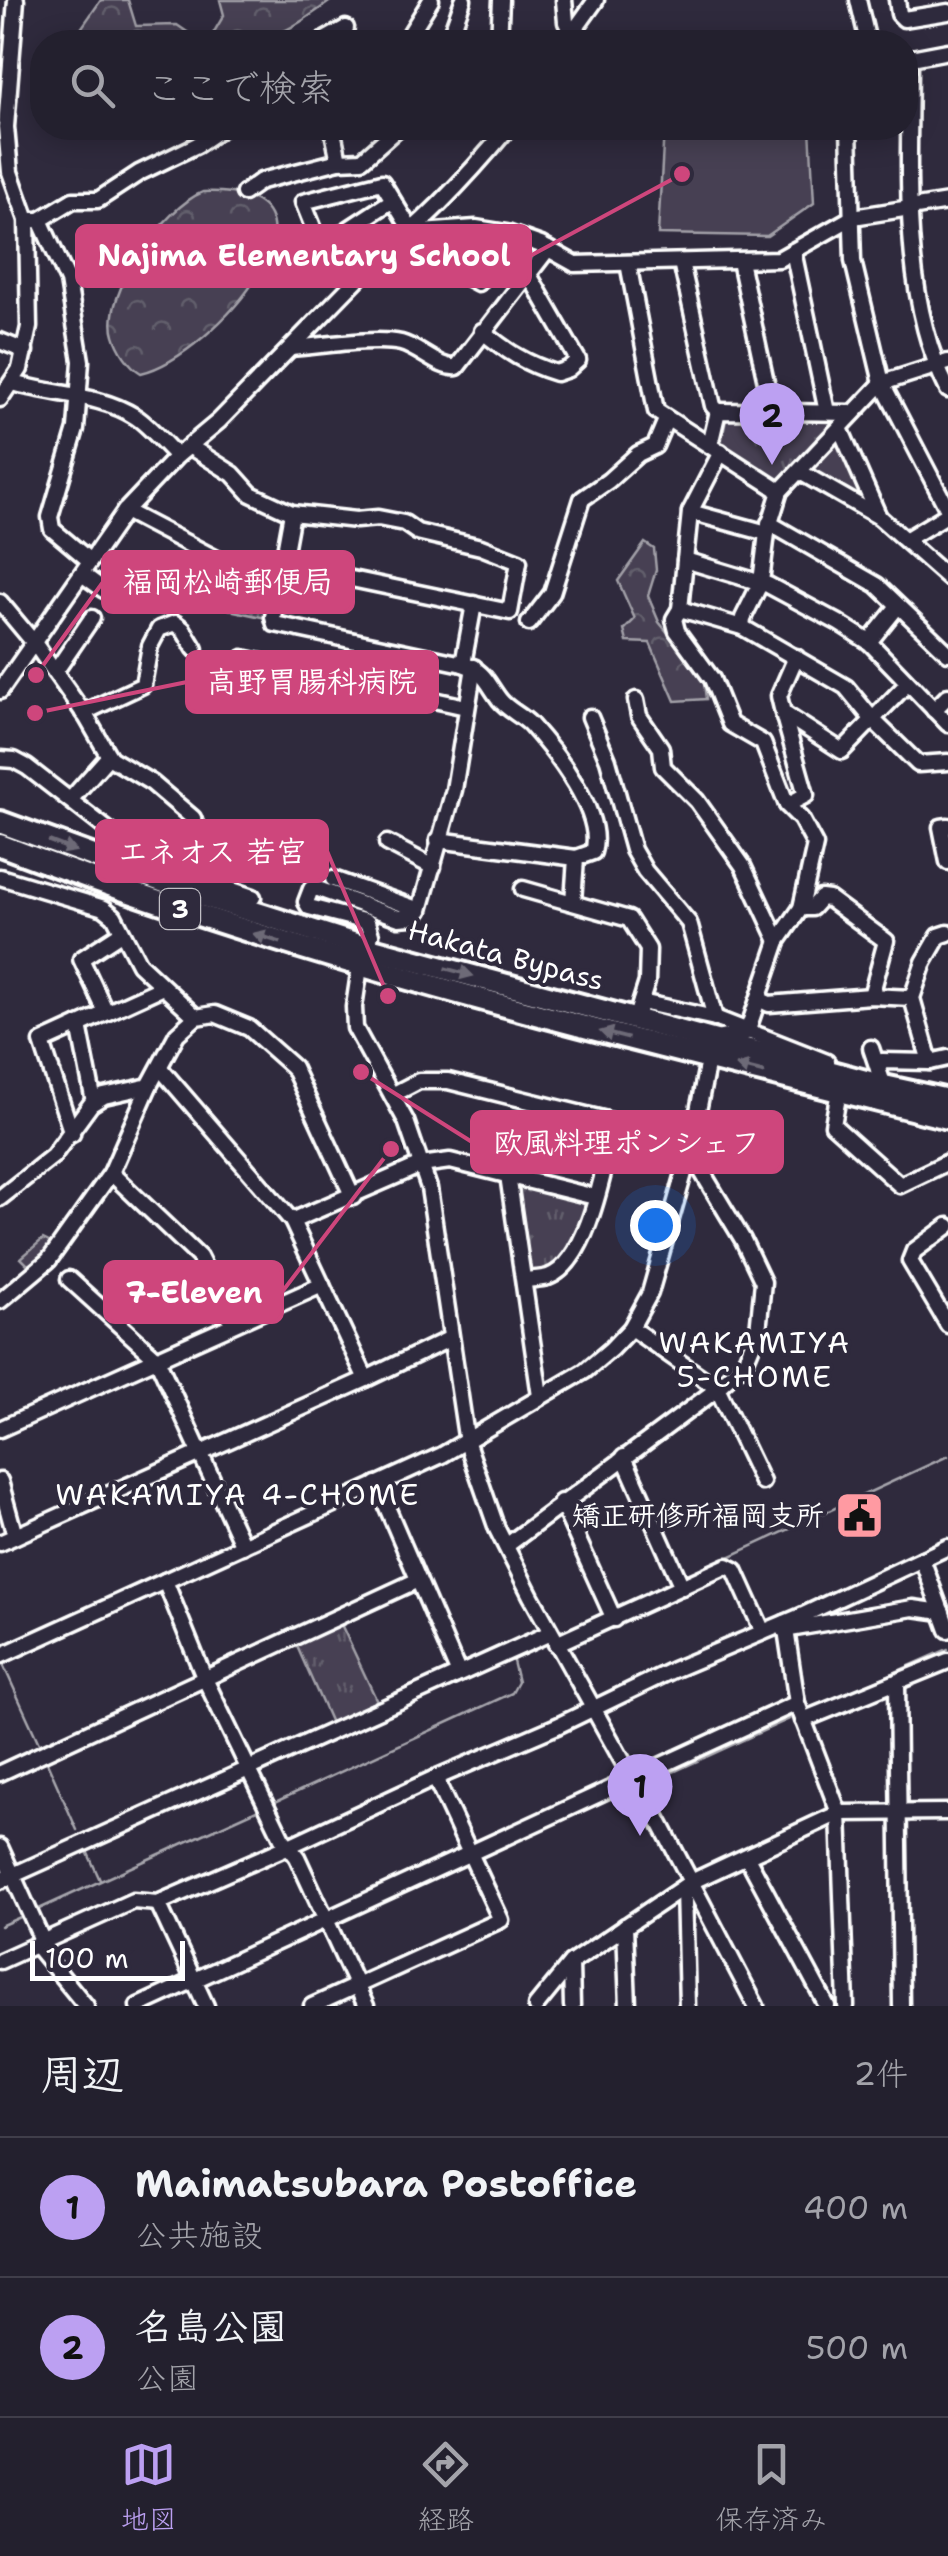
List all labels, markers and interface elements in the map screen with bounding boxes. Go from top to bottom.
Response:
search box [30,30,918,140]
icon: search [65,58,120,113]
text: ここで検索 [145,62,335,113]
callout: Najima Elementary School [77,226,530,286]
text: Najima Elementary School [97,235,511,276]
pin: 2 [740,382,804,465]
callout: 福岡松崎郵便局 [103,552,353,612]
text: 福岡松崎郵便局 [123,561,333,602]
callout: 高野胃腸科病院 [187,652,437,712]
text: 高野胃腸科病院 [207,661,417,702]
callout: エネオス 若宮 [97,821,327,881]
text: エネオス 若宮 [118,831,306,872]
one-way arrow [47,838,77,854]
road number: 3 [160,889,200,929]
street label: Hakata Bypass [404,911,608,999]
one-way arrow [251,929,281,944]
one-way arrow [444,965,475,981]
one-way arrow [598,1027,629,1042]
one-way arrow [734,1061,765,1076]
callout: 欧風料理ポンシェフ [472,1112,782,1172]
text: 欧風料理ポンシェフ [493,1122,761,1163]
your location [630,1200,681,1251]
callout: 7-Eleven [105,1262,282,1322]
text: 7-Eleven [126,1272,263,1313]
district label: WAKAMIYA 5-CHOME [659,1322,851,1397]
district label: WAKAMIYA 4-CHOME [55,1474,421,1515]
public building icon: 矯正研修所福岡支所 [833,1489,885,1541]
place label: 矯正研修所福岡支所 [572,1496,824,1534]
pin: 1 [608,1754,672,1836]
scale bar [30,1936,185,1980]
text: 100 m [45,1939,129,1977]
text: 周辺 [40,2046,124,2102]
text: 2件 [854,2052,908,2095]
text: Maimatsubara Postoffice [135,2158,637,2209]
text: 1 [65,2186,80,2229]
text: 400 m [803,2186,908,2229]
text: 公共施設 [135,2213,263,2256]
text: 名島公園 [135,2301,287,2352]
text: 2 [61,2326,84,2369]
text: 500 m [806,2326,908,2369]
text: 公園 [135,2356,199,2399]
tab: 地図 [121,2437,177,2538]
tab: 経路 [418,2437,474,2538]
tab: 保存済み [715,2437,827,2538]

